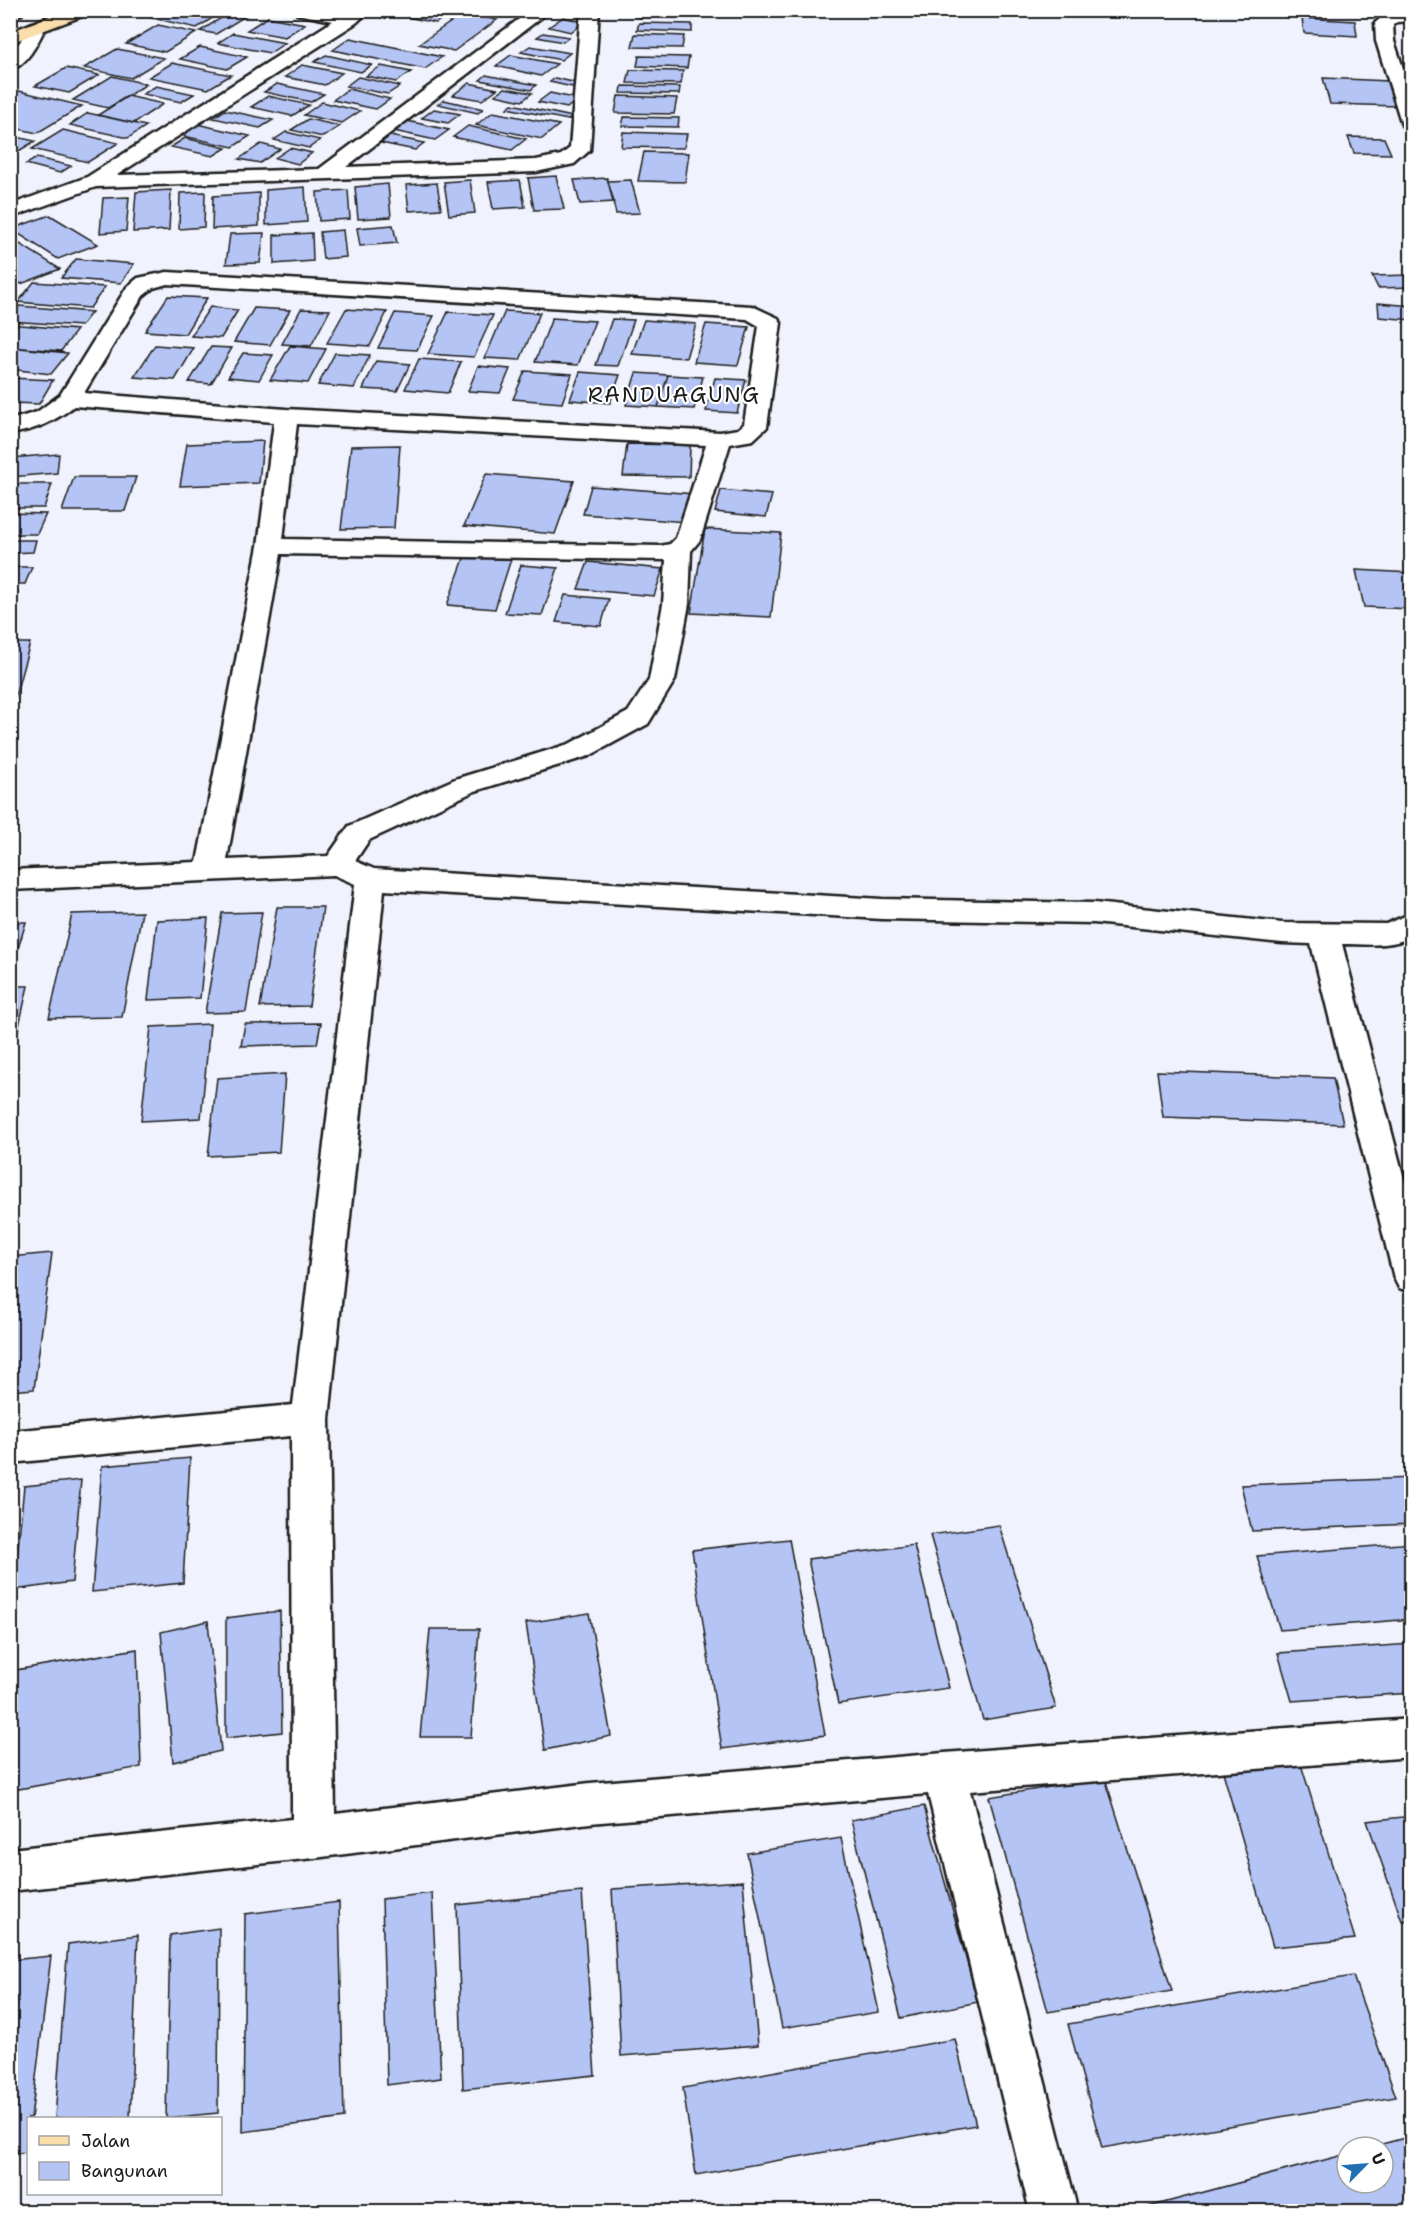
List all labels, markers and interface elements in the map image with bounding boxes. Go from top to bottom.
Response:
district label: RANDUAGUNG [588,380,760,409]
legend [27,2117,222,2195]
text: Jalan [81,2129,130,2153]
north arrow [1335,2135,1395,2195]
text: U [1366,2149,1390,2168]
text: Bangunan [81,2159,168,2183]

